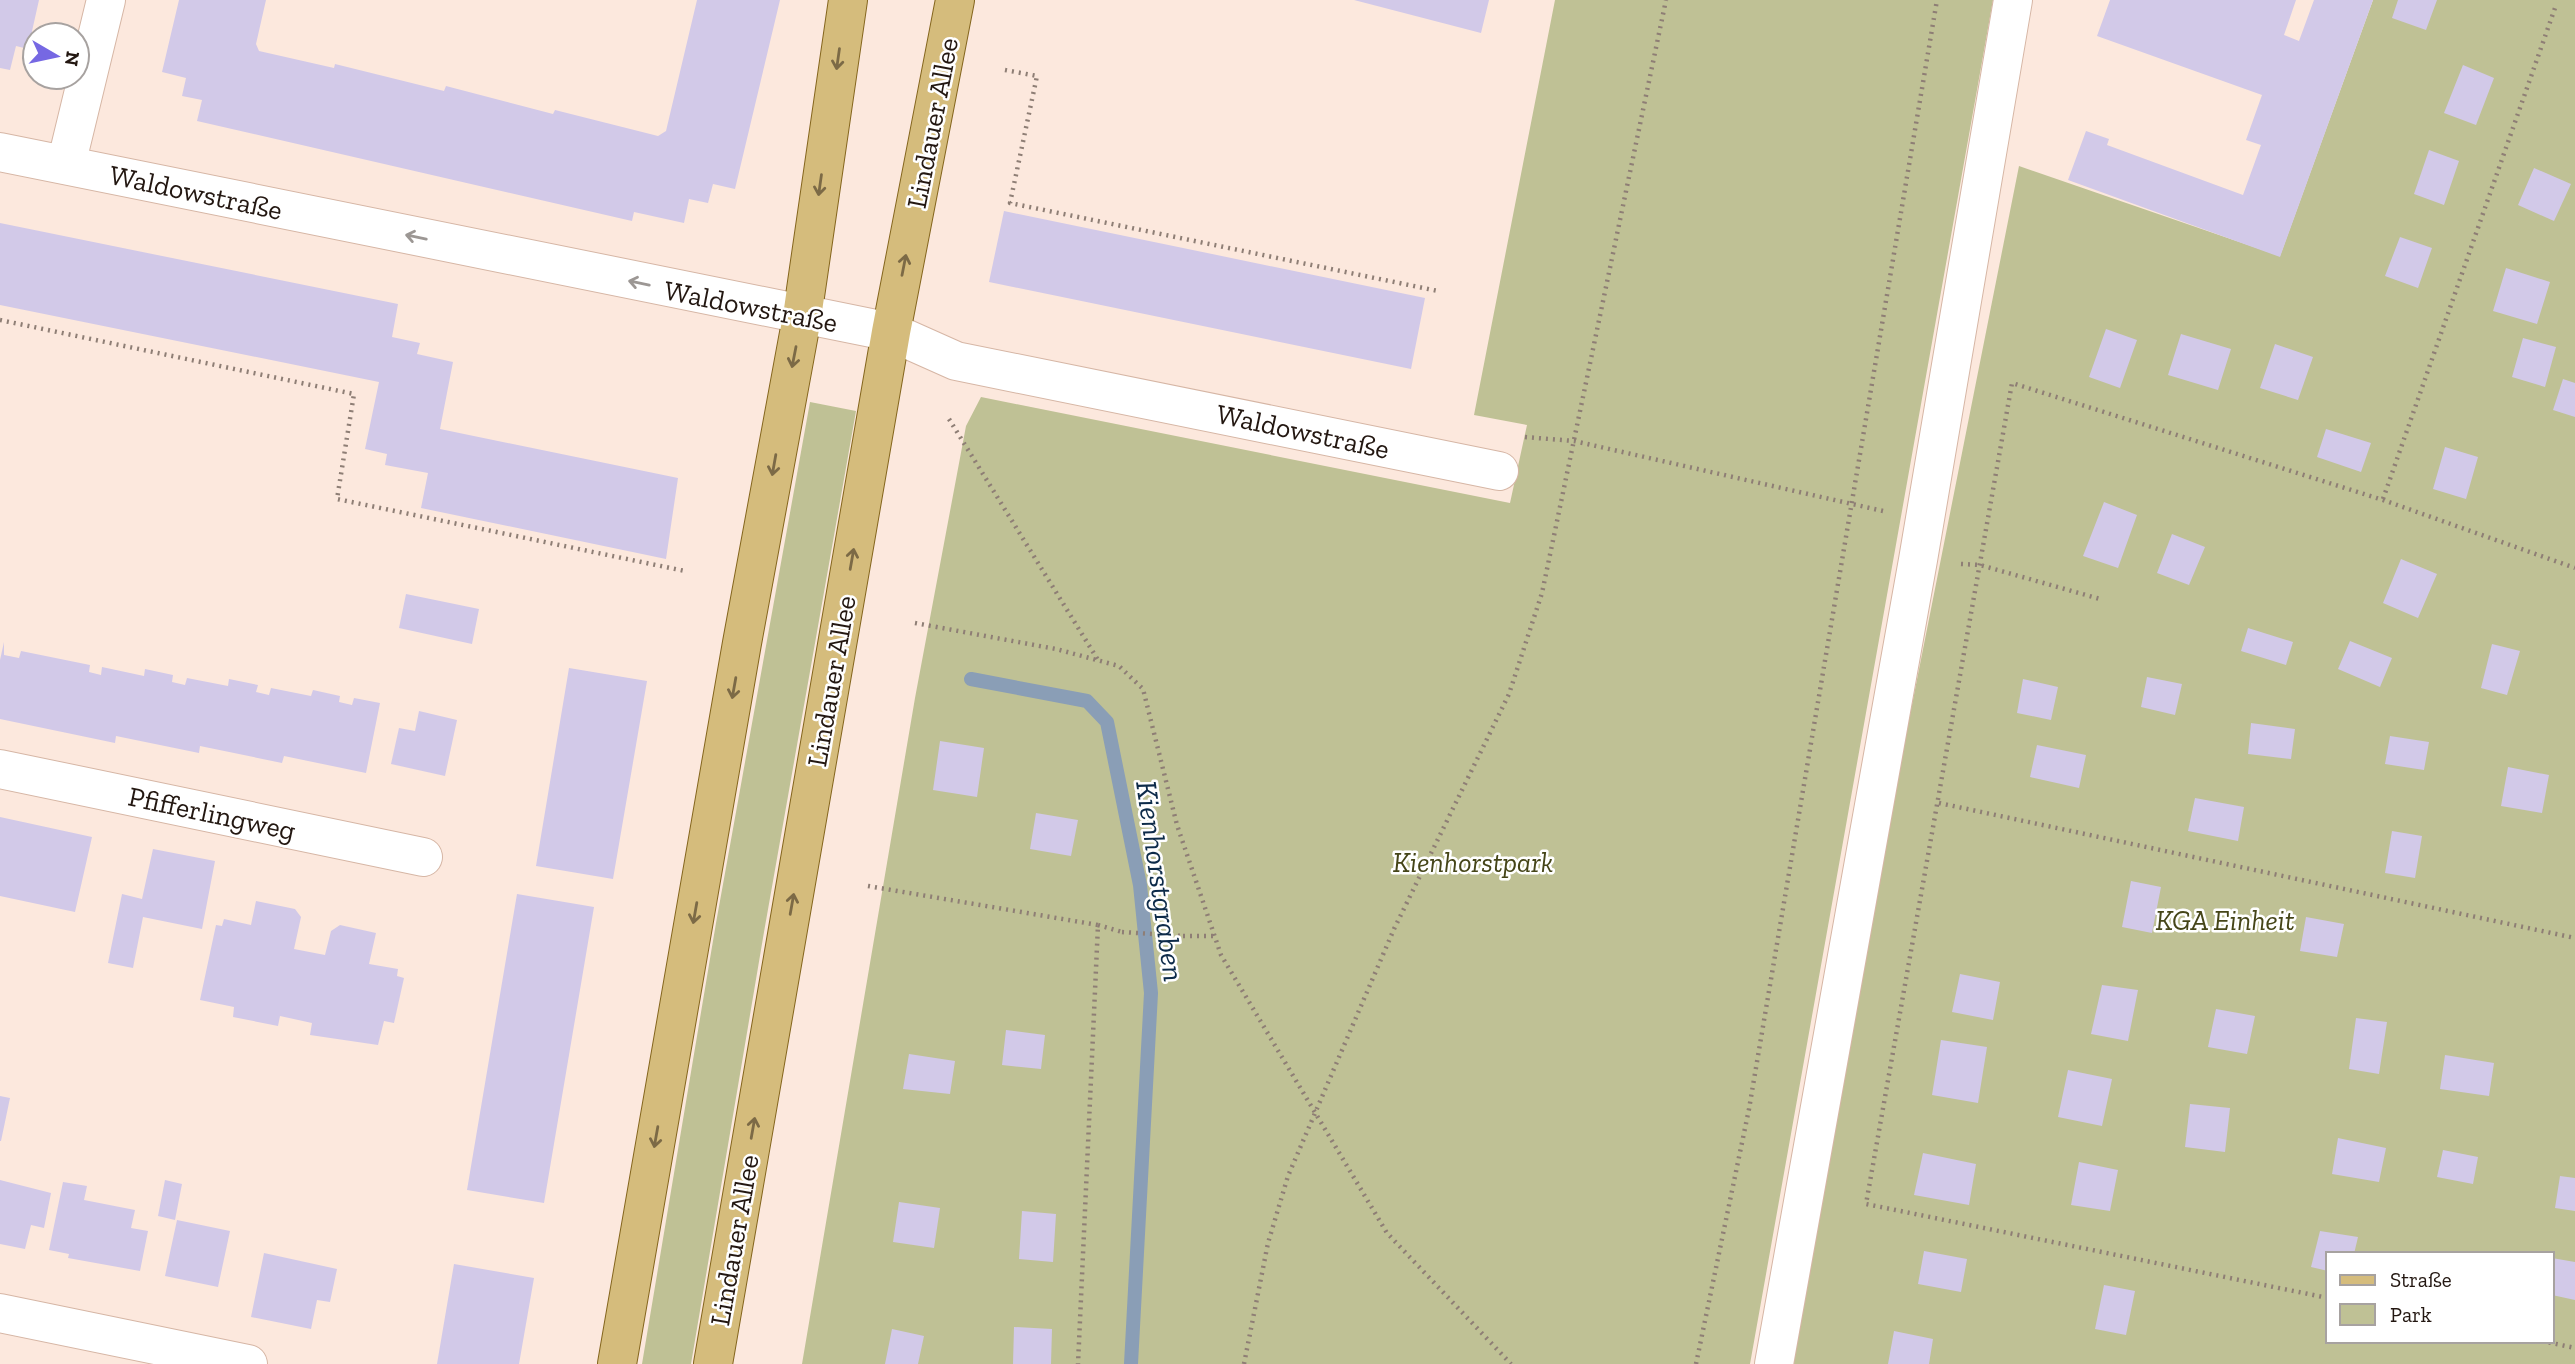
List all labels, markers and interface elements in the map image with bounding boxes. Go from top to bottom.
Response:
north arrow [21,21,91,91]
street label: Lindauer Allee [900,35,965,211]
one-way arrow [831,47,844,70]
text: N [60,50,85,68]
street label: Waldowstraße [106,158,285,227]
one-way arrow [813,174,826,196]
one-way arrow [405,230,428,244]
one-way arrow [898,254,912,277]
street label: Waldowstraße [661,274,840,339]
one-way arrow [628,276,651,290]
one-way arrow [787,345,800,368]
street label: Waldowstraße [1213,397,1392,466]
one-way arrow [767,453,781,476]
one-way arrow [846,548,859,571]
street label: Lindauer Allee [800,593,863,769]
one-way arrow [726,676,740,699]
water label: Kienhorstgraben [1128,778,1192,984]
street label: Pfifferlingweg [125,780,299,847]
park label: Kienhorstpark [1393,846,1553,879]
one-way arrow [786,893,799,916]
one-way arrow [688,901,701,924]
park label: KGA Einheit [2155,904,2295,937]
one-way arrow [747,1117,760,1140]
one-way arrow [649,1125,662,1148]
street label: Lindauer Allee [703,1152,766,1328]
legend [2326,1252,2554,1343]
text: Straße [2390,1267,2452,1292]
text: Park [2390,1302,2432,1327]

